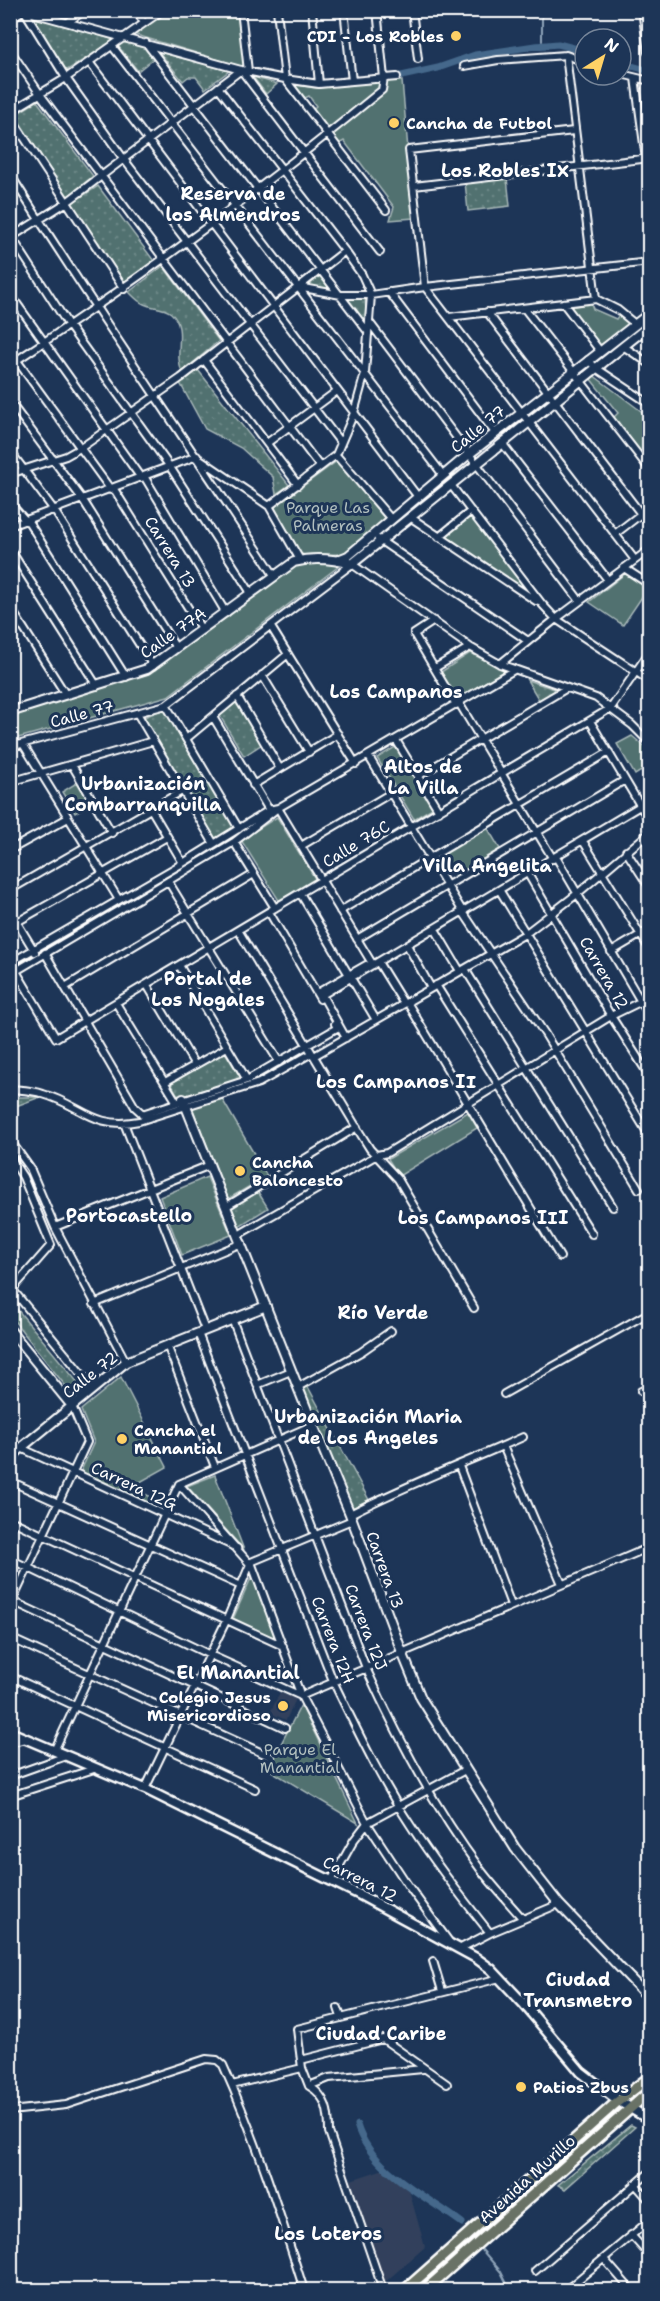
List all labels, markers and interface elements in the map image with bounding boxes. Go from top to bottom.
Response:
place label: CDI - Los Robles [307,26,444,47]
north arrow [573,27,633,87]
marker: CDI - Los Robles [449,29,463,43]
text: N [600,33,623,58]
place label: Cancha de Futbol [406,113,552,134]
marker: Cancha de Futbol [387,116,401,130]
district label: Los Robles IX [441,159,569,183]
district label: Reserva de los Almendros [166,182,300,227]
street label: Calle 77 [446,400,510,458]
park label: Parque Las Palmeras [286,497,370,536]
street label: Carrera 13 [140,512,200,592]
street label: Calle 77A [136,603,210,663]
district label: Los Campanos [329,680,463,704]
street label: Calle 77 [48,695,116,733]
district label: Altos de La Villa [384,755,463,800]
district label: Urbanización Combarranquilla [64,772,222,817]
street label: Calle 76C [319,816,394,872]
district label: Villa Angelita [422,854,553,878]
street label: Carrera 12 [575,933,633,1013]
district label: Portal de Los Nogales [151,967,265,1012]
district label: Los Campanos II [316,1070,476,1094]
place label: Cancha Baloncesto [252,1152,343,1191]
marker: Cancha Baloncesto [233,1164,247,1178]
district label: Portocastello [66,1204,192,1228]
district label: Los Campanos III [398,1206,568,1230]
district label: Río Verde [338,1301,429,1325]
street label: Calle 72 [58,1347,122,1403]
district label: Urbanización Maria de Los Angeles [274,1405,463,1450]
place label: Cancha el Manantial [134,1420,223,1459]
marker: Cancha el Manantial [115,1432,129,1446]
street label: Carrera 12G [88,1457,180,1515]
street label: Carrera 13 [361,1528,409,1612]
street label: Carrera 12J [340,1581,392,1673]
street label: Carrera 12H [307,1593,359,1687]
district label: El Manantial [176,1661,300,1685]
place label: Colegio Jesus Misericordioso [147,1687,271,1726]
marker: Colegio Jesus Misericordioso [276,1699,290,1713]
park label: Parque El Manantial [260,1739,340,1778]
street label: Carrera 12 [319,1851,401,1907]
district label: Ciudad Transmetro [523,1968,633,2013]
district label: Ciudad Caribe [315,2022,447,2046]
place label: Patios Zbus [533,2077,629,2098]
marker: Patios Zbus [514,2080,528,2094]
street label: Avenida Murillo [474,2130,580,2228]
district label: Los Loteros [274,2222,382,2246]

